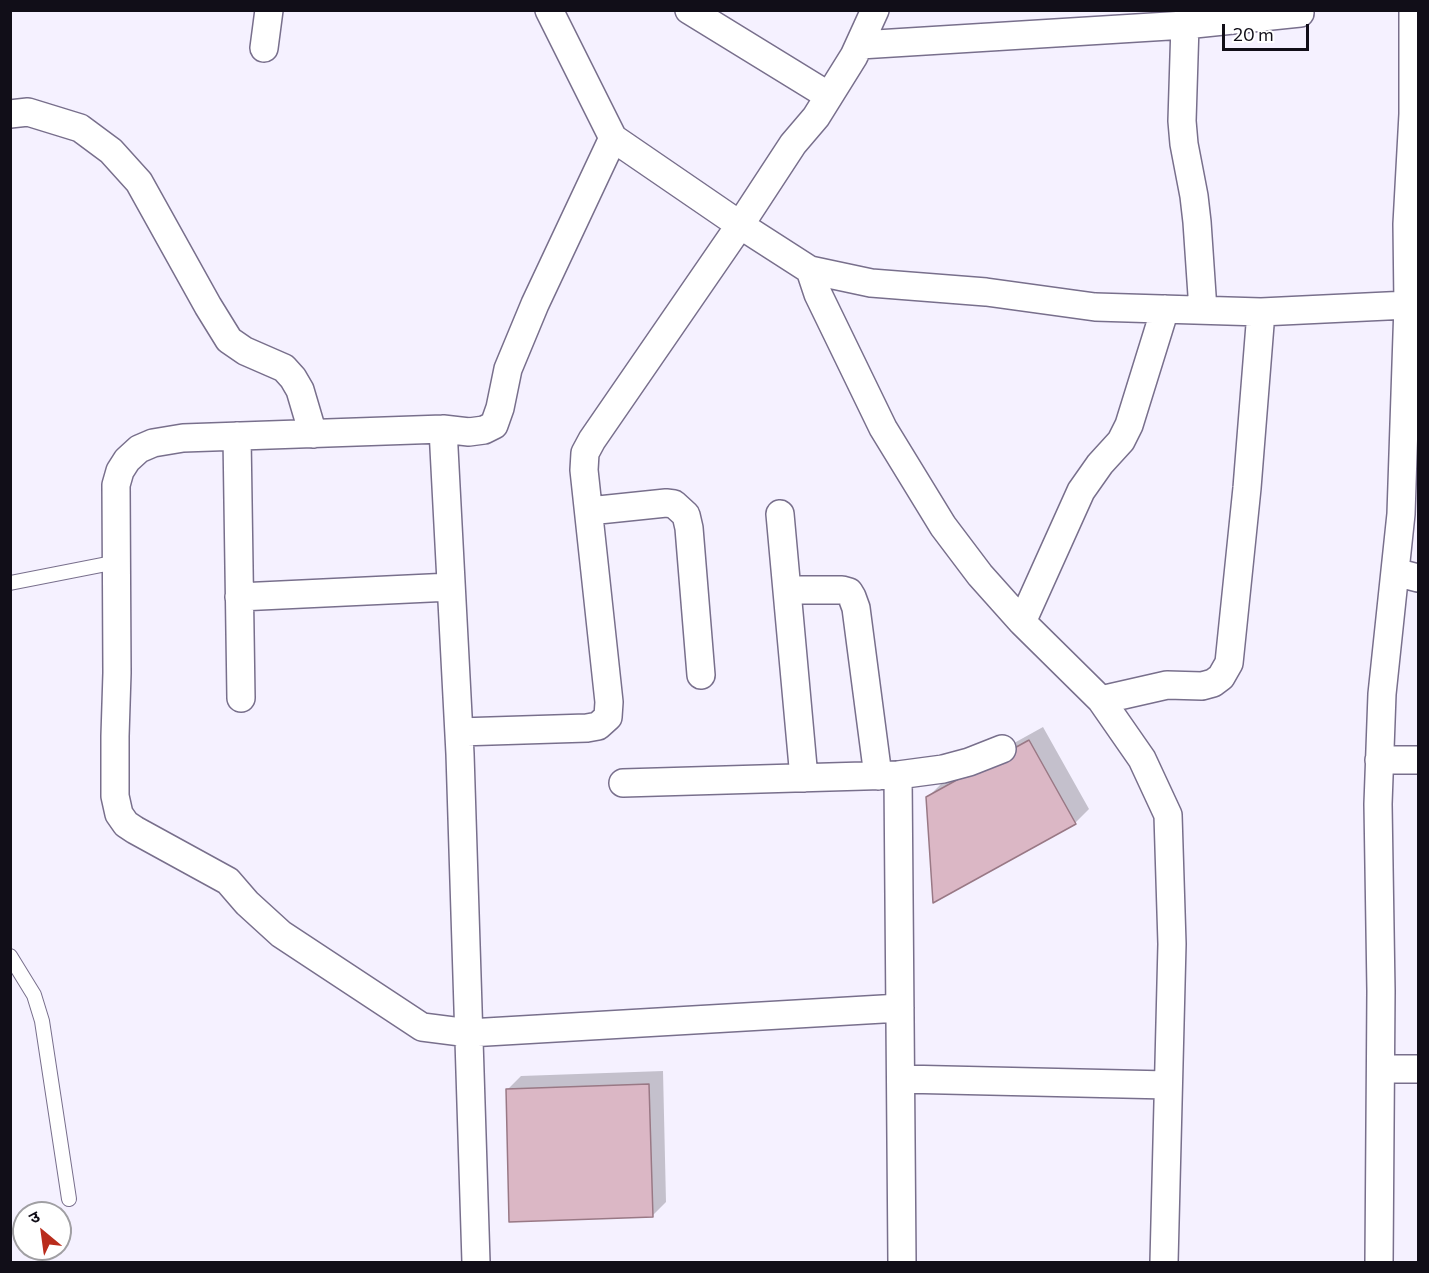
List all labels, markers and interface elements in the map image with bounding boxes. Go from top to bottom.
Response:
scale bar [1225,12,1312,50]
text: 20 m [1233,23,1274,45]
north arrow [12,1201,72,1261]
text: उ [25,1206,43,1227]

